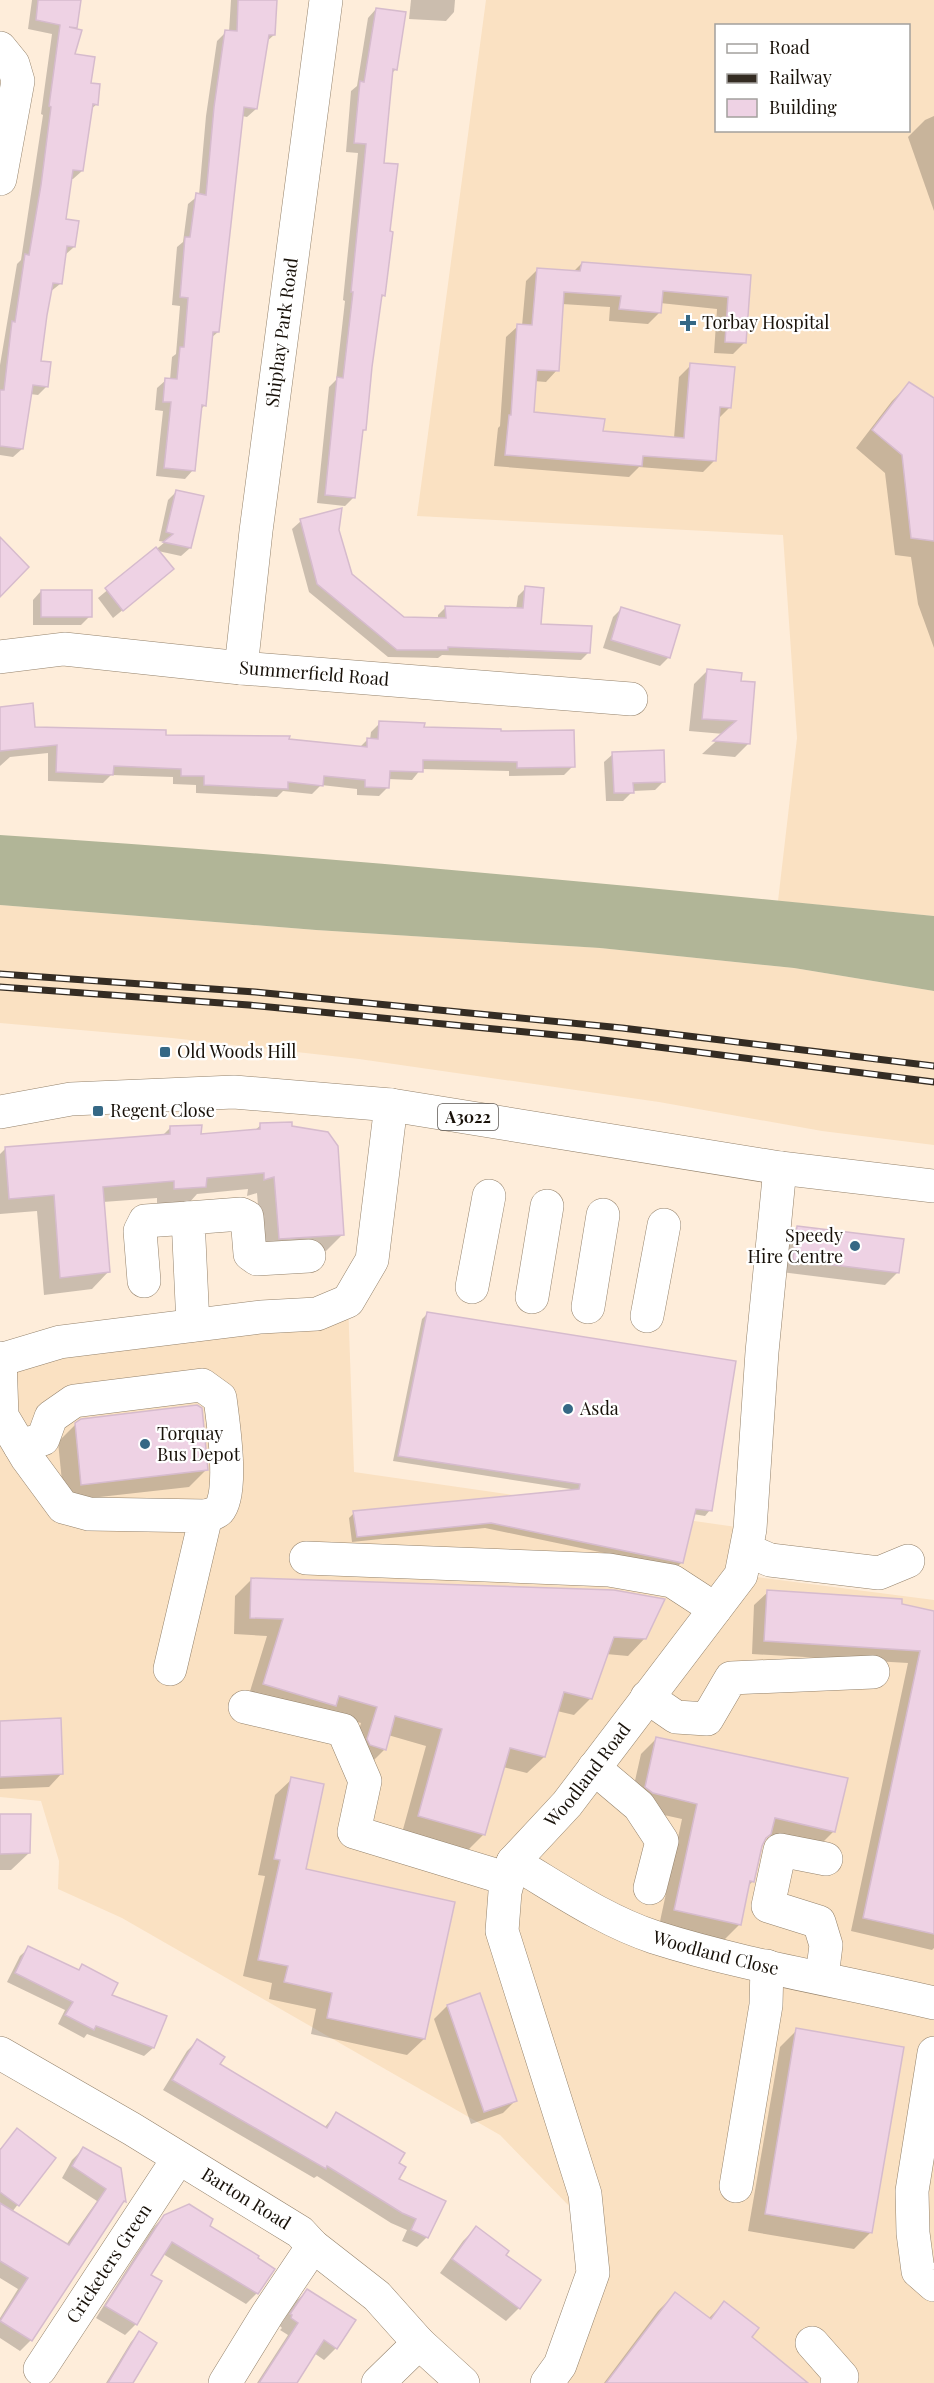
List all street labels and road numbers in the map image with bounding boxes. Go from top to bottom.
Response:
street label: Shiphay Park Road [259,256,303,409]
street label: Summerfield Road [238,655,391,691]
road number: A3022 [438,1104,498,1130]
street label: Woodland Road [538,1717,636,1832]
street label: Woodland Close [649,1924,781,1980]
street label: Barton Road [197,2161,296,2235]
street label: Cricketers Green [60,2199,156,2328]

